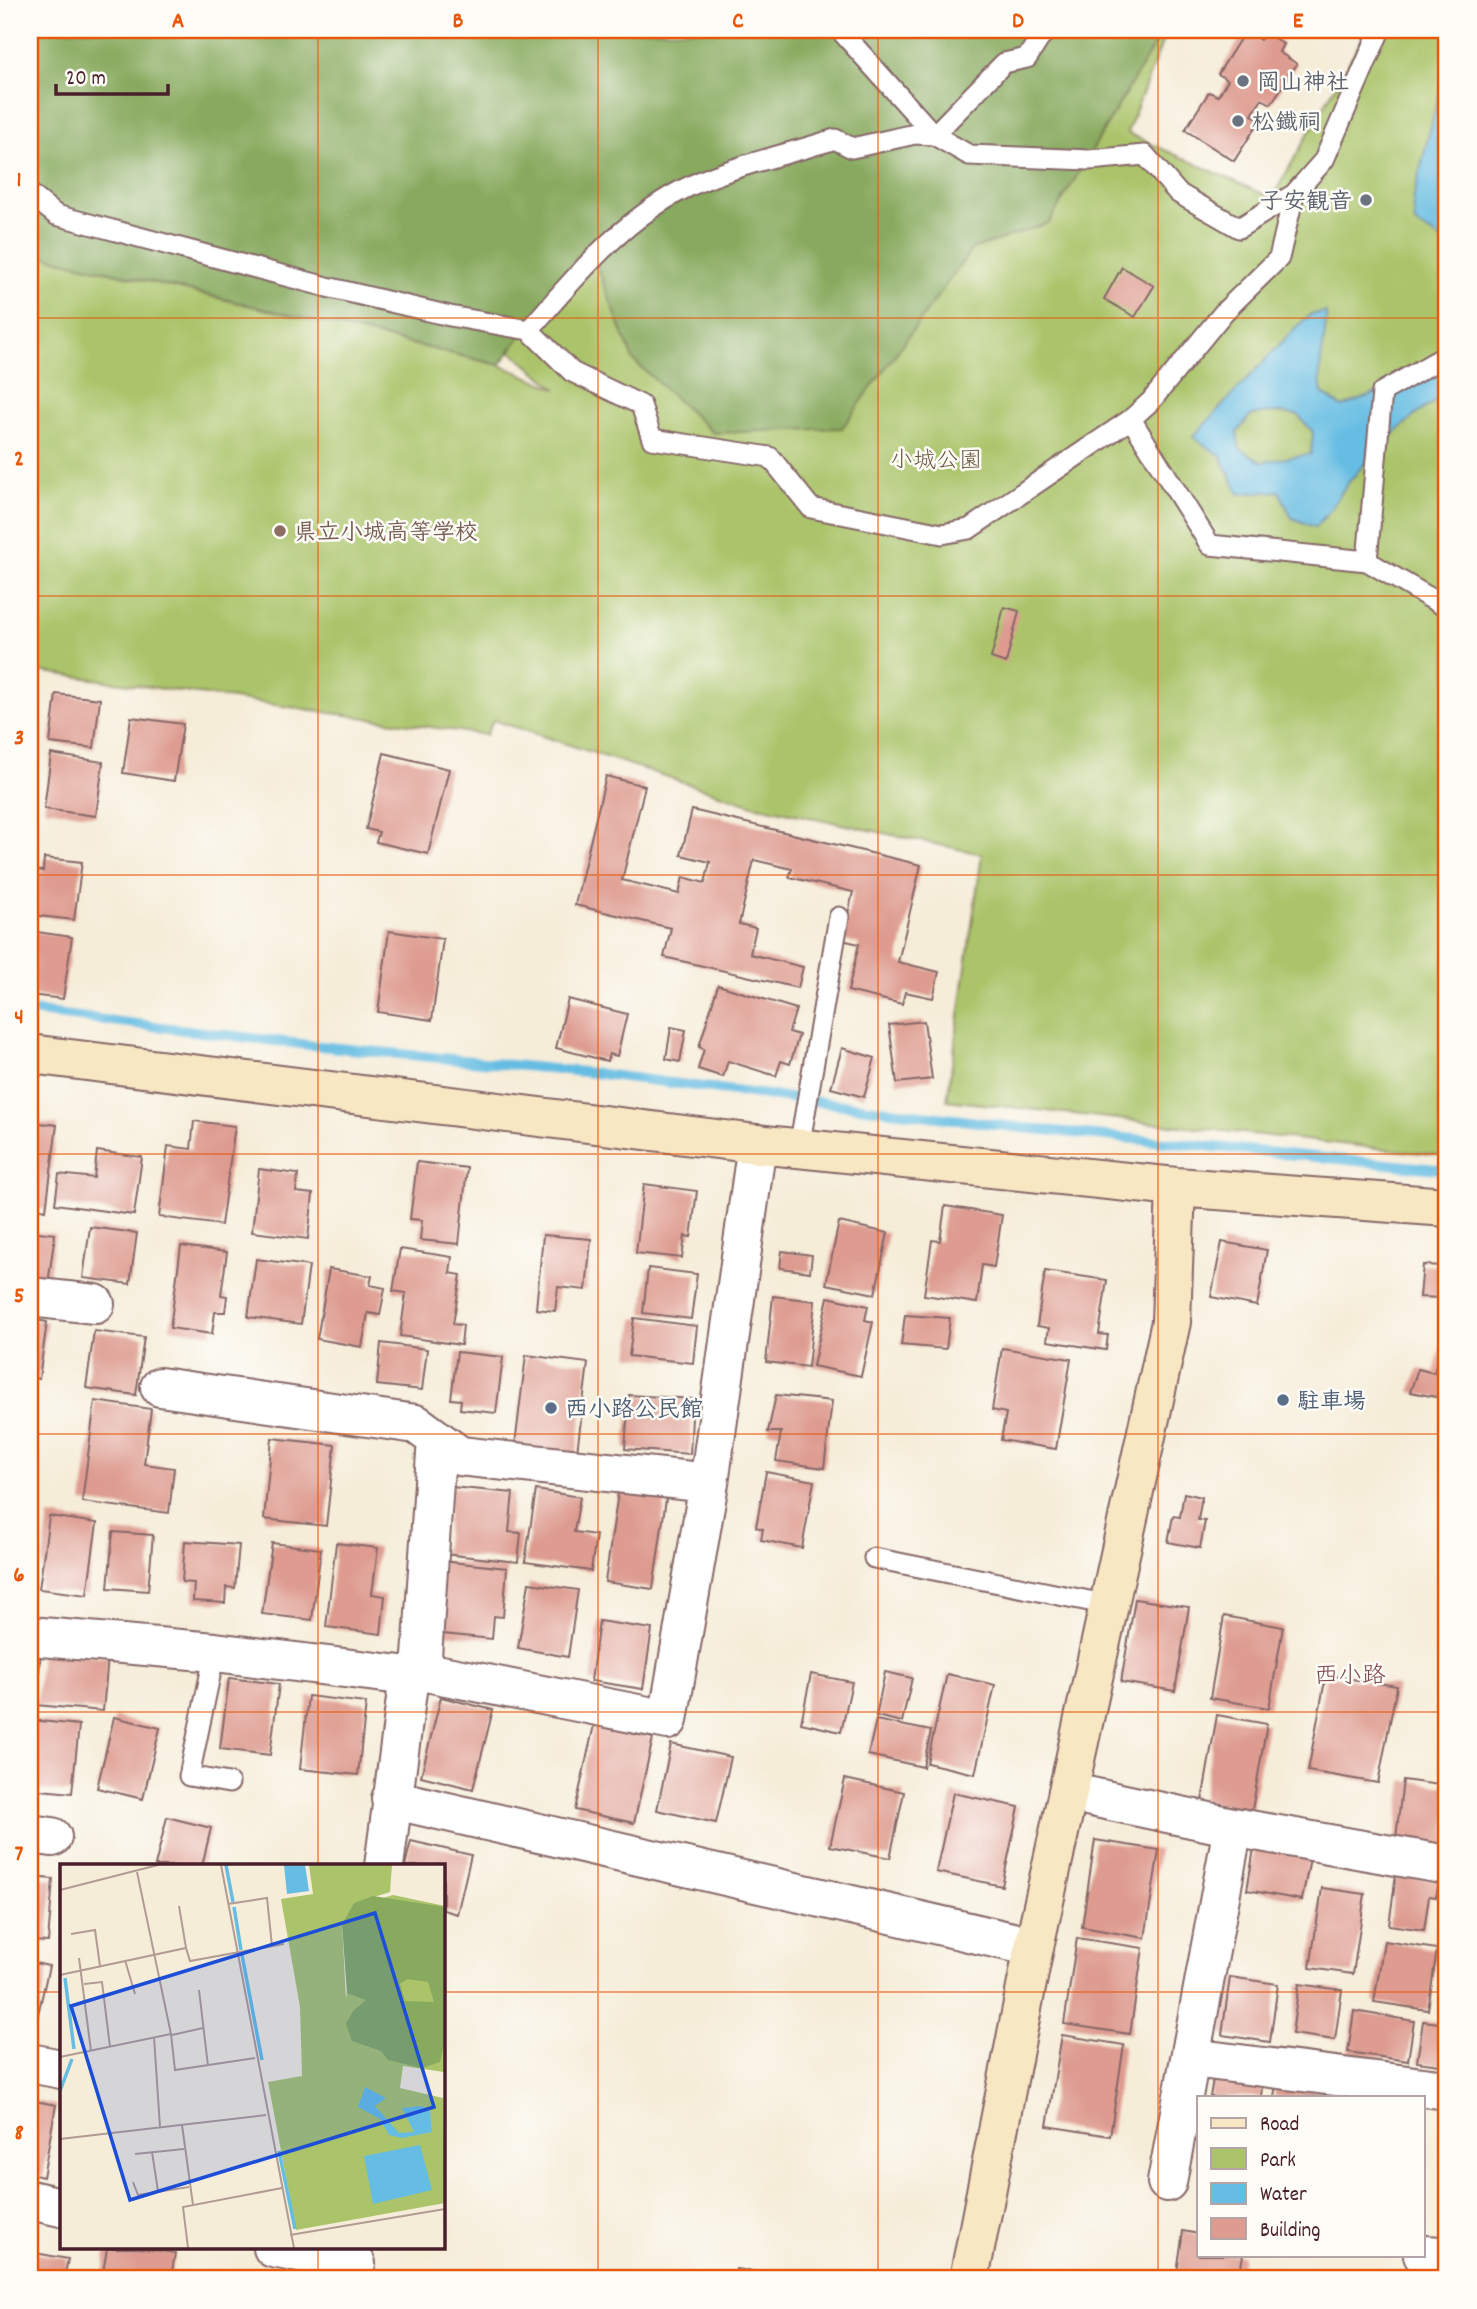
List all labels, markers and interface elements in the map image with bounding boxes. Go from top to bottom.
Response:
text: A [172,6,184,39]
text: B [453,6,464,39]
text: C [732,6,744,39]
text: D [1012,6,1024,39]
text: E [1293,6,1304,39]
scale bar [56,52,168,96]
text: 20 m [66,65,106,95]
place label: 岡山神社 [1257,68,1349,101]
marker: 岡山神社 [1235,73,1251,89]
place label: 松鐡祠 [1252,108,1321,141]
marker: 松鐡祠 [1230,113,1246,129]
text: 1 [16,165,22,198]
place label: 子安観音 [1260,187,1352,220]
marker: 子安観音 [1358,192,1374,208]
text: 2 [14,444,24,477]
park label: 小城公園 [890,446,982,479]
place label: 県立小城高等学校 [294,518,478,551]
marker: 県立小城高等学校 [272,523,288,539]
text: 3 [14,723,24,756]
text: 4 [14,1002,24,1035]
text: 5 [14,1281,24,1314]
place label: 駐車場 [1297,1387,1366,1420]
marker: 駐車場 [1275,1392,1291,1408]
place label: 西小路公民館 [565,1395,703,1428]
marker: 西小路公民館 [543,1400,559,1416]
text: 6 [13,1560,25,1593]
district label: 西小路 [1314,1660,1386,1694]
text: 7 [15,1839,24,1872]
inset map [60,1864,444,2250]
legend [1197,2096,1424,2256]
text: Road [1260,2111,1299,2141]
text: 8 [14,2118,24,2151]
text: Park [1260,2147,1296,2177]
text: Water [1260,2181,1307,2211]
text: Building [1260,2217,1320,2247]

